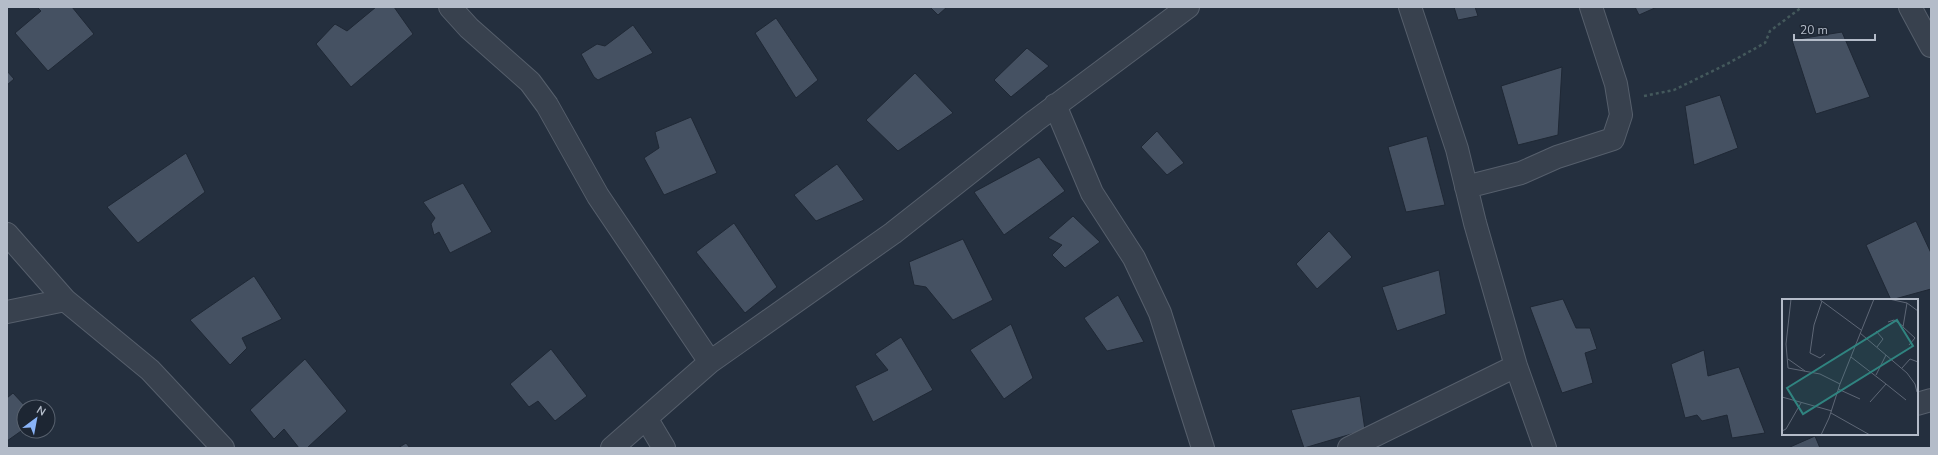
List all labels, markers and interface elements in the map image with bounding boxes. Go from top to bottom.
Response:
scale bar [1794,16,1875,42]
text: 20 m [1800,22,1828,38]
inset map [1782,299,1918,435]
north arrow [16,399,56,439]
text: N [34,402,49,419]

